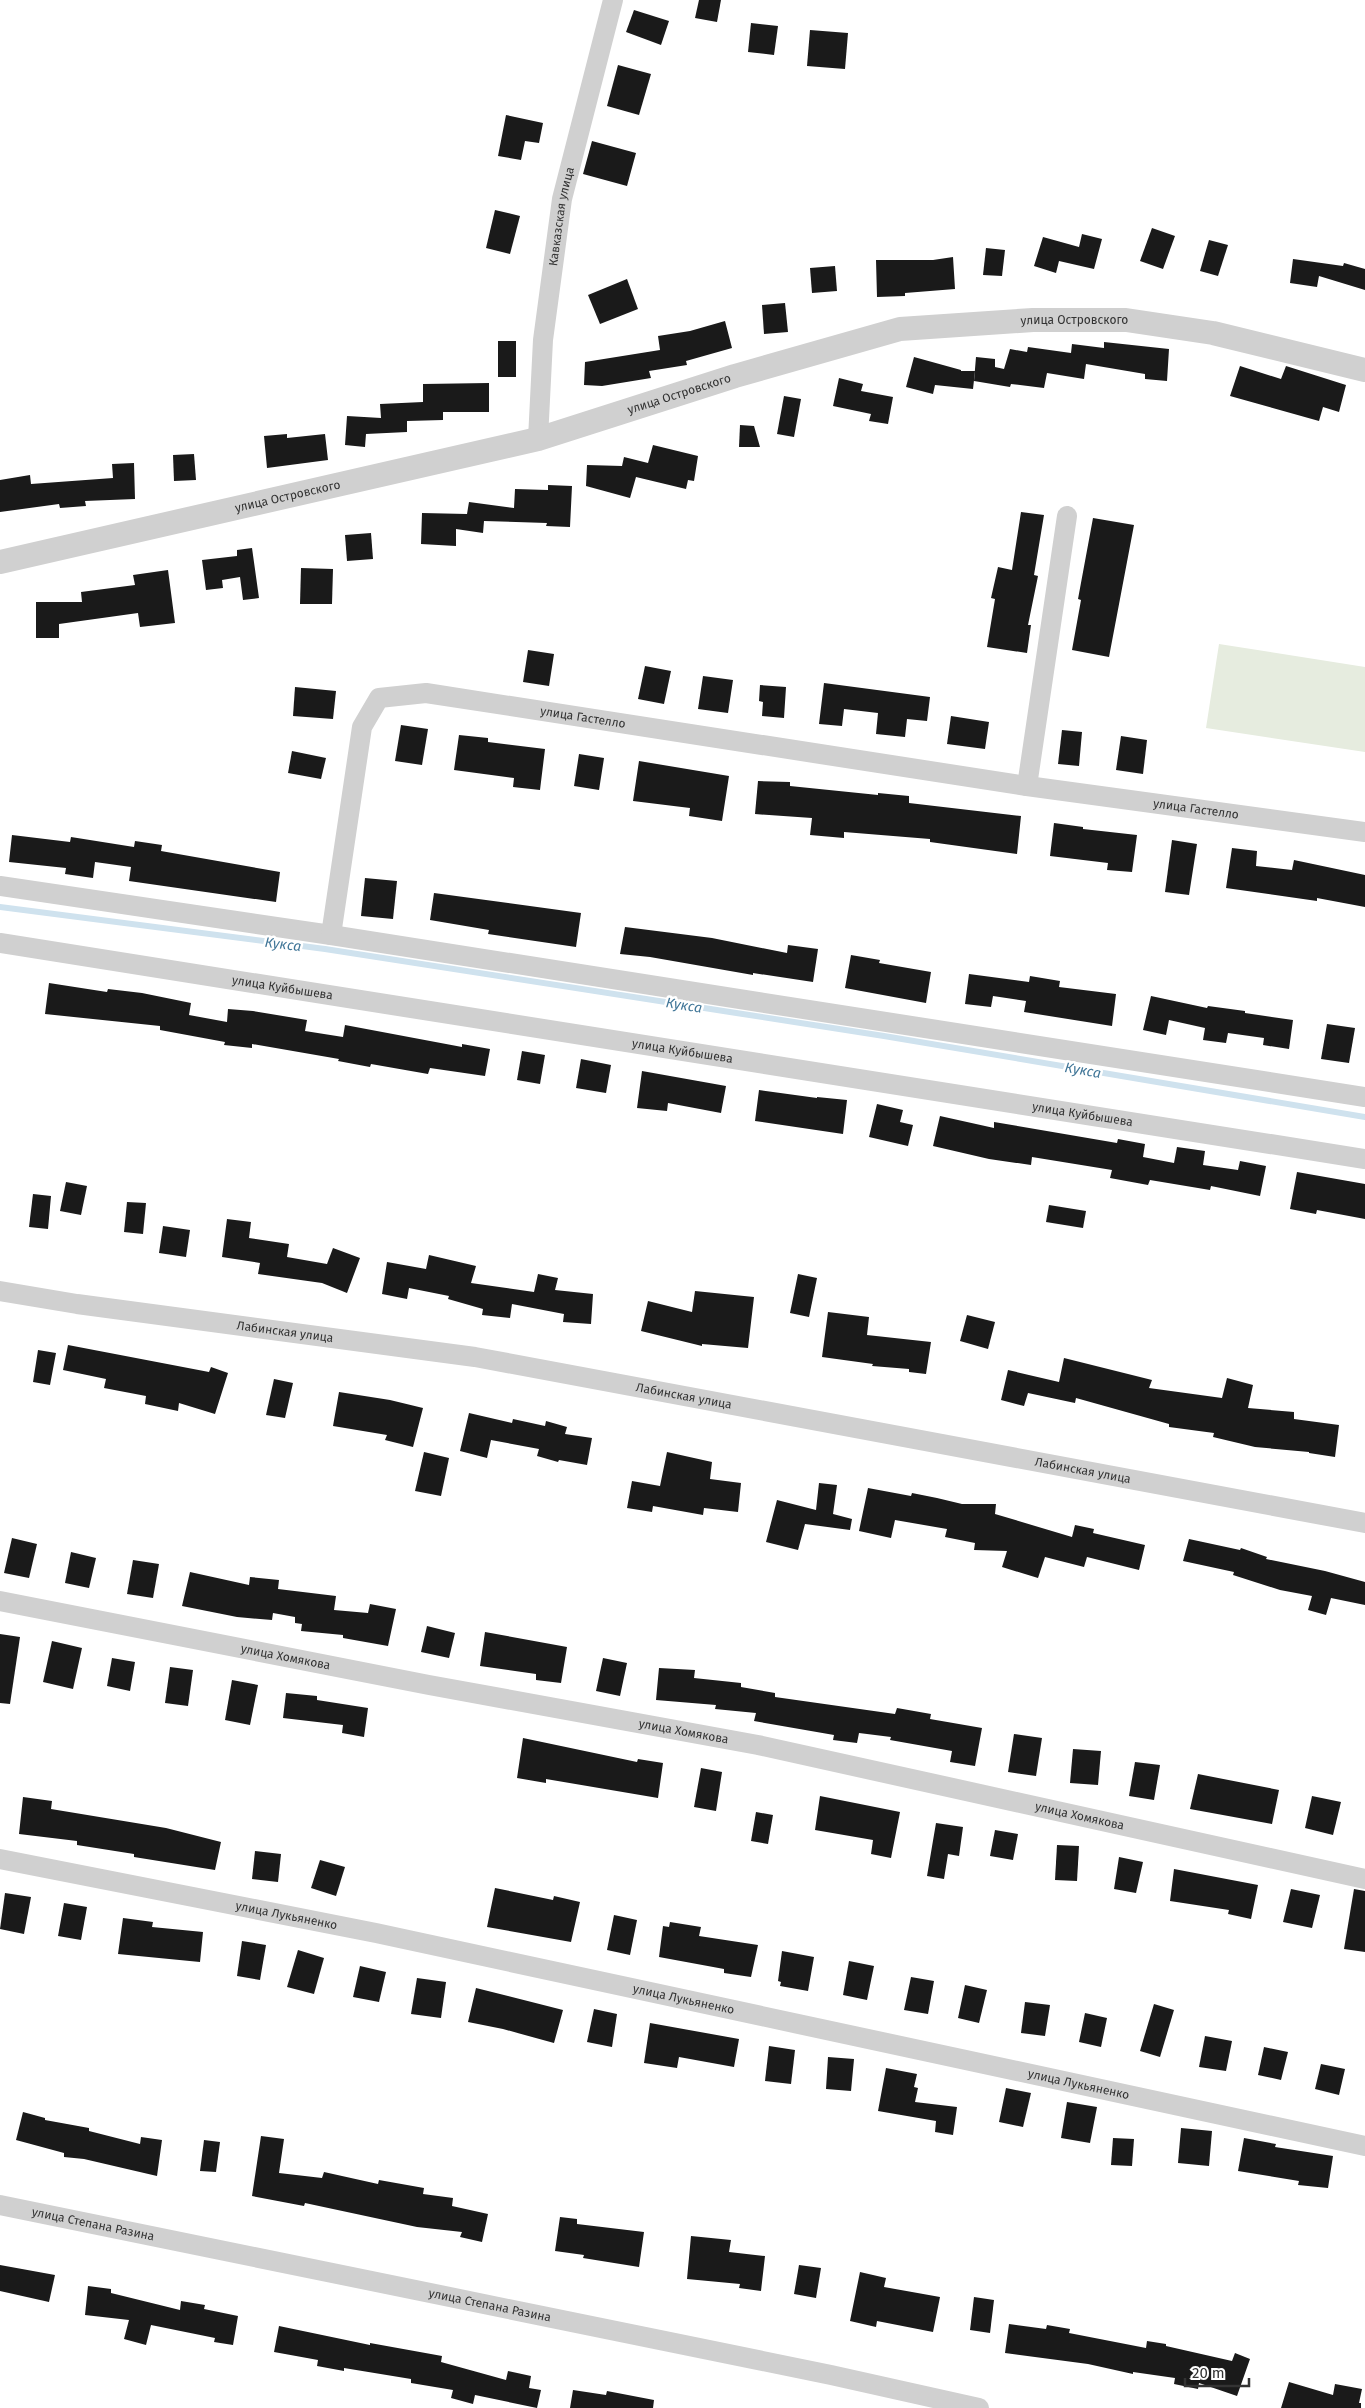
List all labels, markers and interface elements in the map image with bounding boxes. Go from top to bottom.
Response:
street label: Кавказская улица [546,165,577,267]
street label: улица Островского [1020,313,1128,328]
street label: улица Островского [626,371,733,417]
street label: улица Островского [233,477,342,515]
street label: улица Гастелло [539,704,627,731]
street label: улица Гастелло [1152,796,1240,822]
water label: Кукса [264,934,302,955]
street label: улица Куйбышева [231,973,334,1003]
water label: Кукса [664,994,703,1017]
street label: улица Куйбышева [631,1036,734,1066]
water label: Кукса [1063,1059,1102,1082]
street label: улица Куйбышева [1031,1099,1134,1129]
street label: Лабинская улица [236,1318,334,1345]
street label: Лабинская улица [635,1380,733,1412]
street label: Лабинская улица [1034,1455,1132,1486]
street label: улица Хомякова [240,1641,332,1673]
street label: улица Хомякова [638,1716,730,1746]
street label: улица Хомякова [1034,1799,1126,1833]
street label: улица Лукьяненко [234,1899,339,1932]
street label: улица Лукьяненко [632,1982,736,2017]
street label: улица Лукьяненко [1027,2067,1131,2102]
street label: улица Степана Разина [31,2205,156,2243]
street label: улица Степана Разина [427,2286,552,2325]
scale bar [1185,2356,1249,2388]
text: 20 m [1192,2364,1225,2382]

